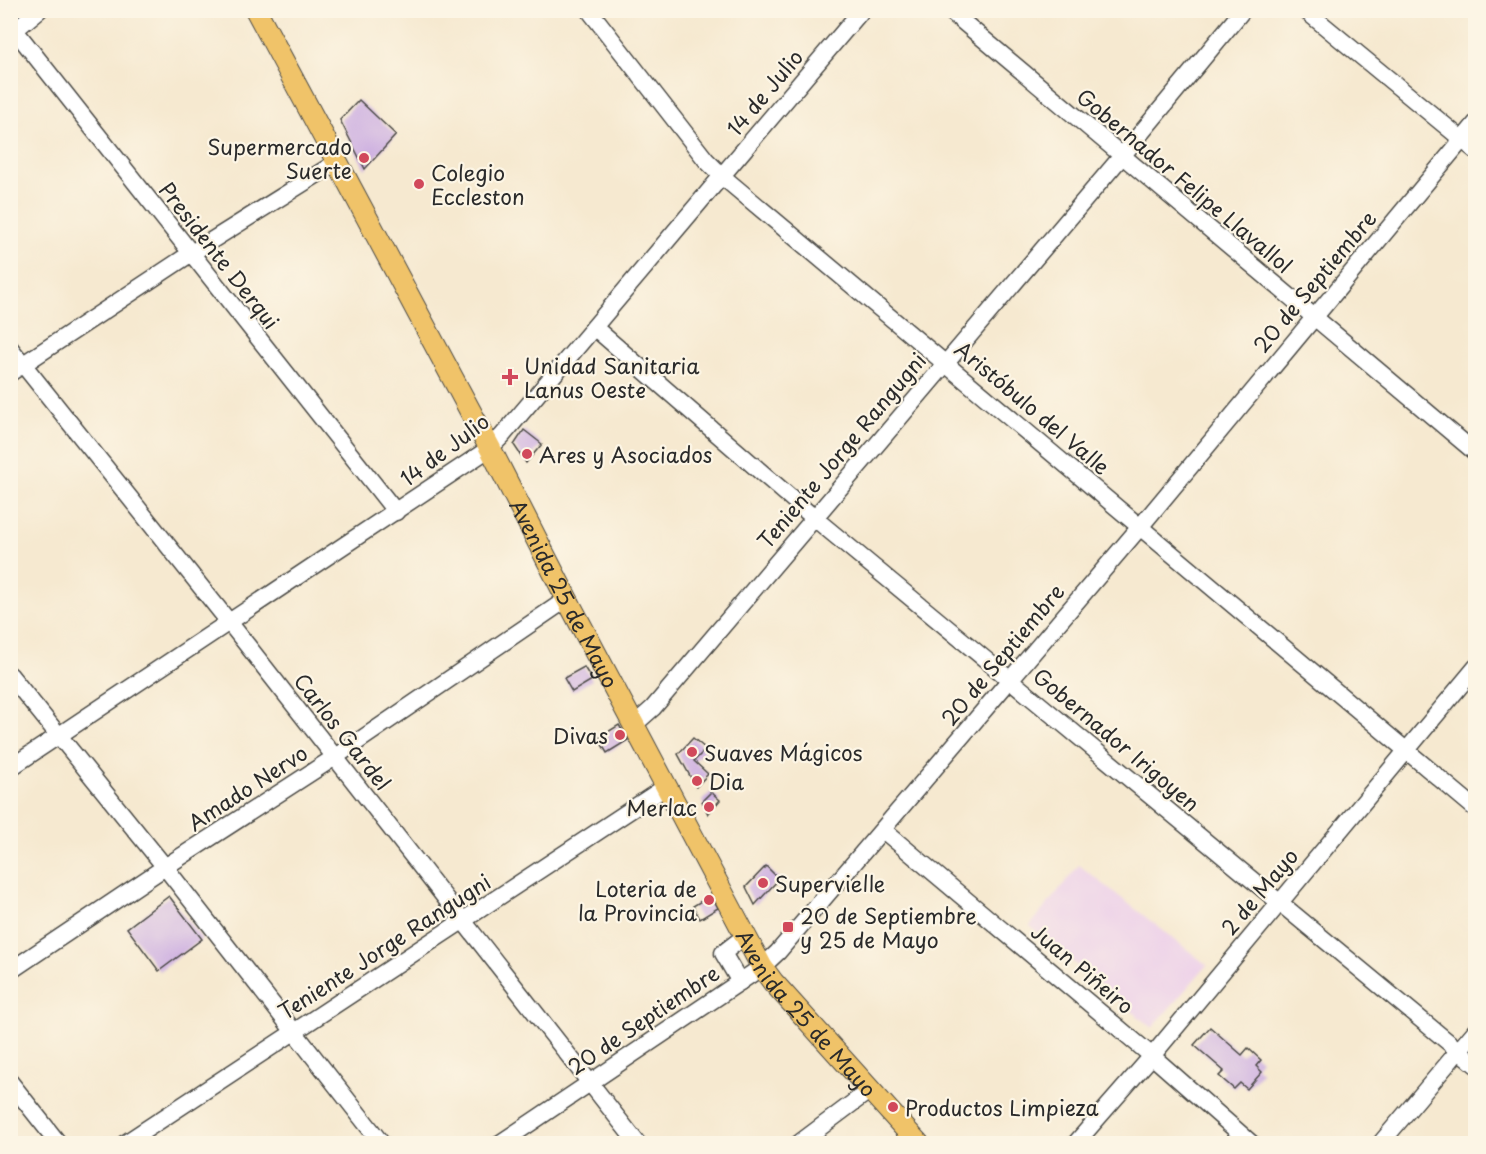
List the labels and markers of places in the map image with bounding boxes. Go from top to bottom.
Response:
place label: Supermercado Suerte [207,130,352,186]
marker: Supermercado Suerte [357,151,371,165]
place label: Colegio Eccleston [431,156,525,212]
marker: Colegio Eccleston [412,177,426,191]
place label: Unidad Sanitaria Lanus Oeste [524,349,700,405]
marker: Unidad Sanitaria Lanus Oeste [501,368,519,386]
place label: Ares y Asociados [539,438,712,470]
marker: Ares y Asociados [520,447,534,461]
place label: Divas [553,719,608,751]
marker: Divas [613,728,627,742]
place label: Suaves Mágicos [704,736,862,768]
marker: Suaves Mágicos [685,745,699,759]
place label: Dia [709,765,744,797]
marker: Dia [690,774,704,788]
place label: Merlac [627,791,697,823]
marker: Merlac [702,800,716,814]
place label: Supervielle [775,867,885,899]
place label: Loteria de la Provincia [578,872,697,928]
marker: Supervielle [756,876,770,890]
marker: Loteria de la Provincia [702,893,716,907]
place label: 20 de Septiembre y 25 de Mayo [800,899,977,955]
marker: 20 de Septiembre y 25 de Mayo [781,920,795,934]
place label: Productos Limpieza [905,1091,1099,1123]
marker: Productos Limpieza [886,1100,900,1114]

